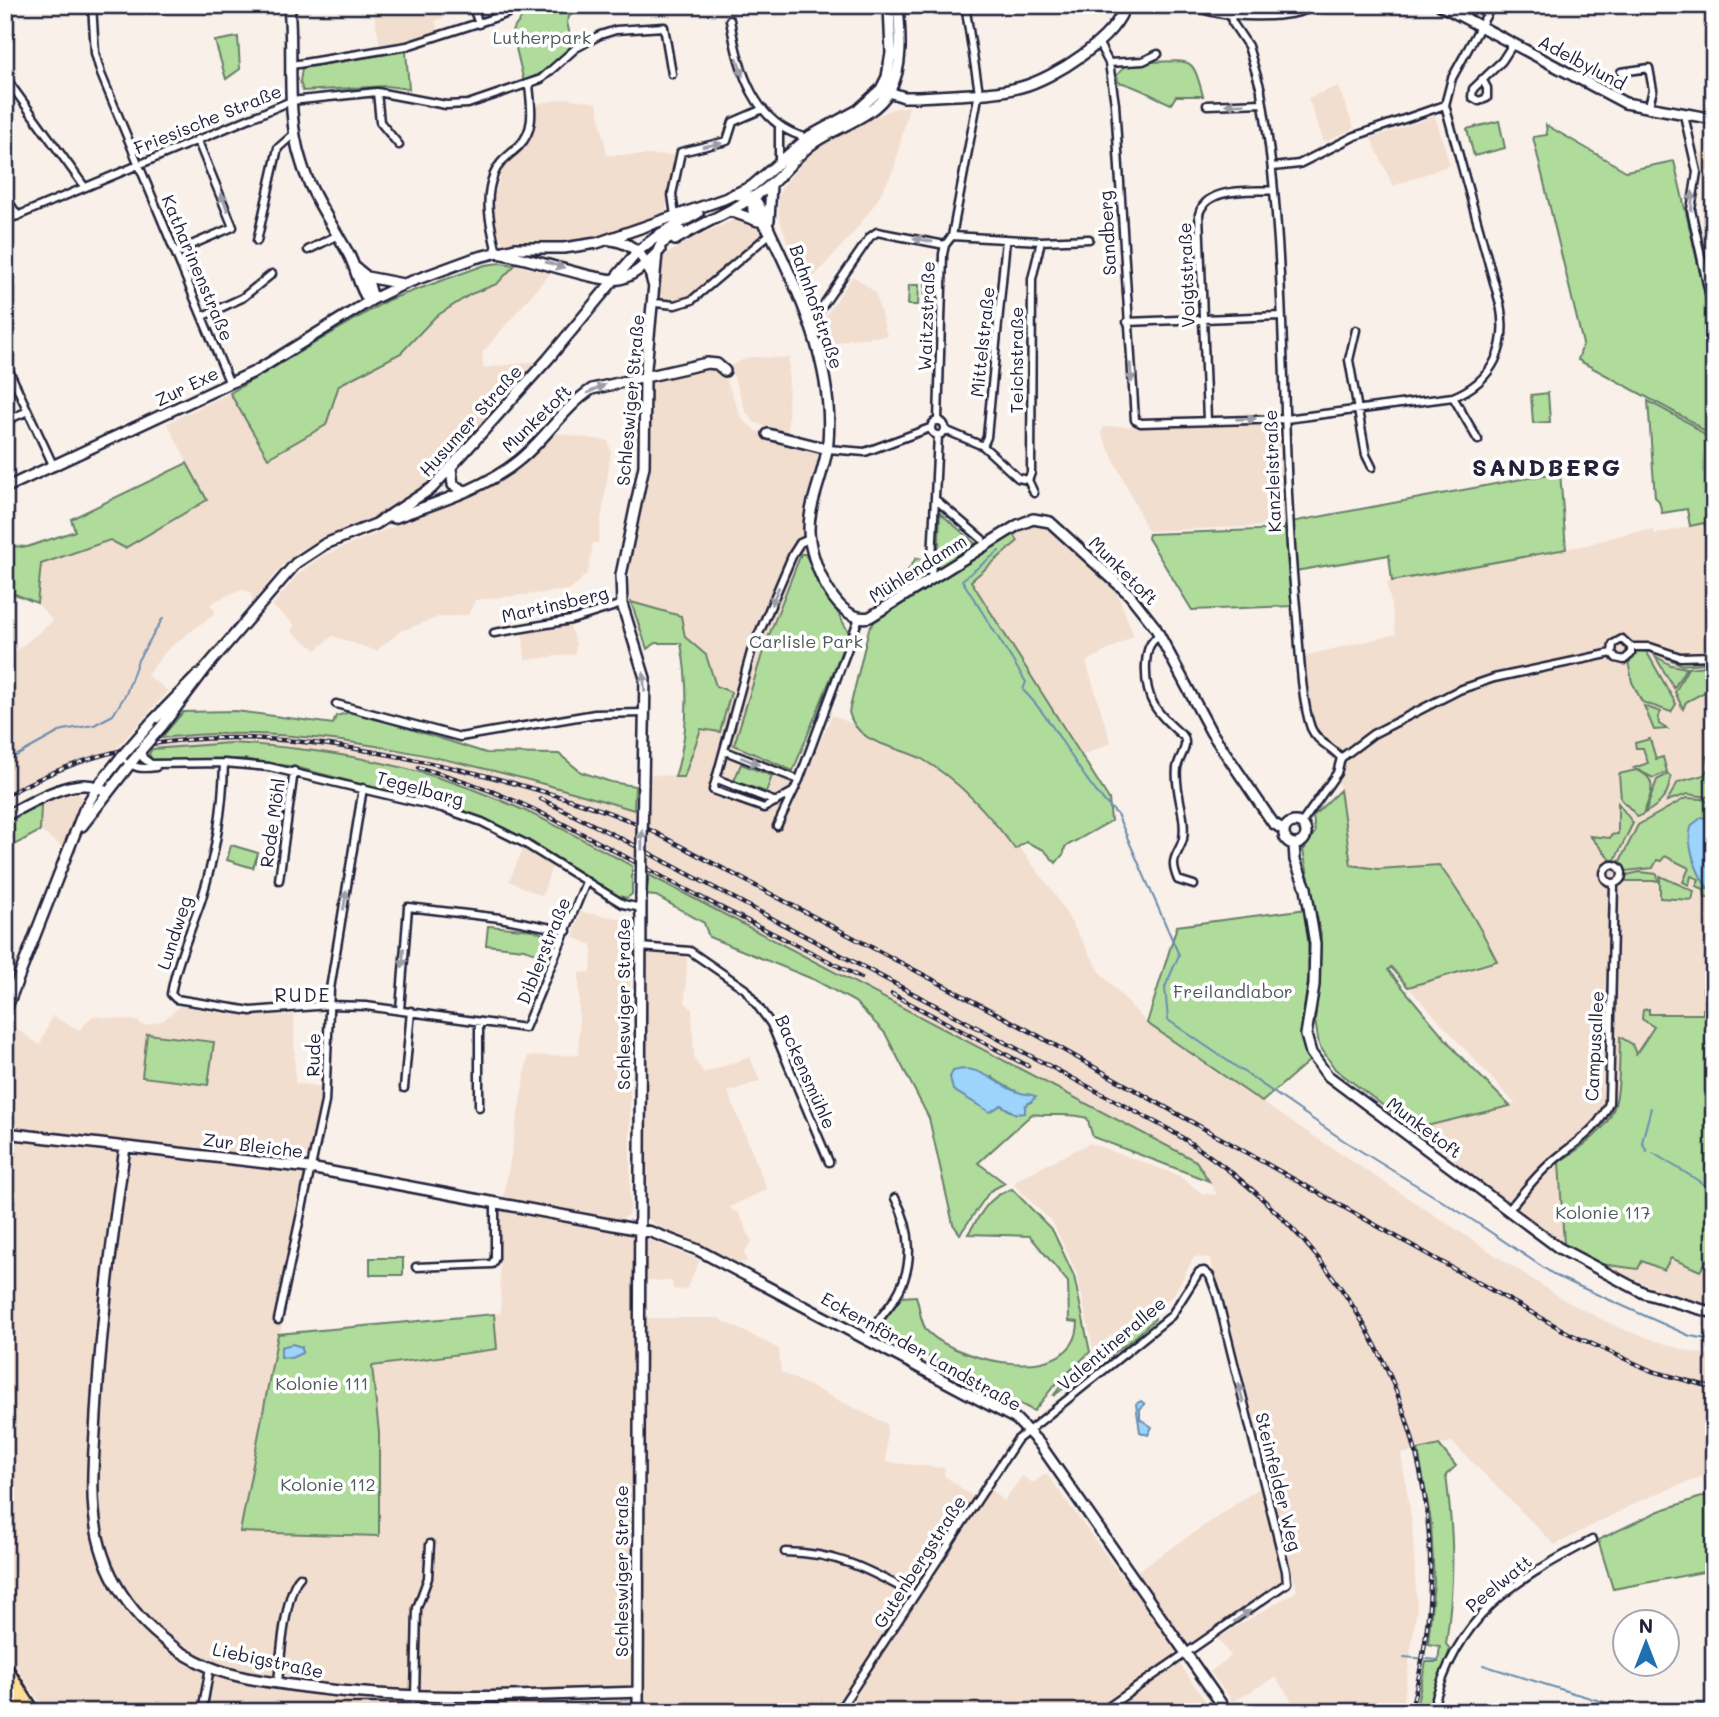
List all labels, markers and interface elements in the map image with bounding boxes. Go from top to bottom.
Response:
park label: Lutherpark [493,25,591,49]
street label: Adelbylund [1534,29,1631,95]
one-way arrow [736,57,746,78]
street label: Friesische Straße [130,78,285,160]
one-way arrow [1224,98,1246,110]
one-way arrow [701,139,723,150]
street label: Sandberg [1093,190,1121,276]
one-way arrow [1687,190,1698,212]
street label: Katharinenstraße [156,191,240,344]
one-way arrow [218,191,229,212]
street label: Voigtstraße [1172,222,1200,328]
one-way arrow [912,235,934,246]
street label: Bahnhofstraße [784,241,849,372]
one-way arrow [545,261,566,271]
street label: Waitzstraße [912,261,940,371]
street label: Mittelstraße [964,286,1000,398]
street label: Teichstraße [1004,307,1028,413]
street label: Schleswiger Straße [611,313,649,487]
street label: Husumer Straße [414,359,527,481]
street label: Zur Exe [151,361,222,412]
one-way arrow [1126,362,1137,384]
street label: Munketoft [496,379,576,458]
one-way arrow [586,383,606,395]
street label: Kanzleistraße [1258,409,1286,533]
one-way arrow [1235,413,1257,424]
district label: SANDBERG [1472,451,1622,482]
street label: Mühlendamm [864,528,971,608]
street label: Munketoft [1084,531,1163,610]
street label: Martinsberg [499,580,610,628]
one-way arrow [770,585,781,606]
park label: Carlisle Park [749,629,863,653]
one-way arrow [638,671,649,693]
one-way arrow [740,755,761,766]
street label: Tegelbarg [374,765,467,811]
street label: Rode Möhl [254,777,290,869]
one-way arrow [636,829,648,851]
one-way arrow [340,889,351,911]
street label: Lundweg [151,893,197,973]
street label: Diblerstraße [511,894,575,1008]
street label: Schleswiger Straße [611,918,635,1090]
one-way arrow [397,947,408,969]
park label: Freilandlabor [1173,979,1293,1003]
district label: RUDE [275,982,331,1007]
street label: Campusallee [1579,990,1609,1102]
street label: Backensmühle [770,1011,842,1132]
street label: Rude [301,1033,325,1077]
street label: Munketoft [1382,1091,1467,1163]
street label: Zur Bleiche [202,1127,305,1163]
park label: Kolonie 117 [1555,1200,1651,1224]
street label: Eckernförder Landstraße [817,1286,1026,1416]
street label: Valentinerallee [1052,1291,1171,1396]
park label: Kolonie 111 [275,1371,369,1395]
one-way arrow [1235,1381,1246,1403]
street label: Steinfelder Weg [1250,1410,1308,1554]
park label: Kolonie 112 [280,1472,376,1496]
street label: Schleswiger Straße [609,1485,633,1657]
street label: Gutenbergstraße [867,1490,971,1632]
street label: Peelwatt [1460,1549,1537,1617]
north arrow [1610,1608,1680,1678]
one-way arrow [1233,1609,1251,1623]
text: N [1639,1613,1653,1638]
street label: Liebigstraße [210,1637,326,1684]

